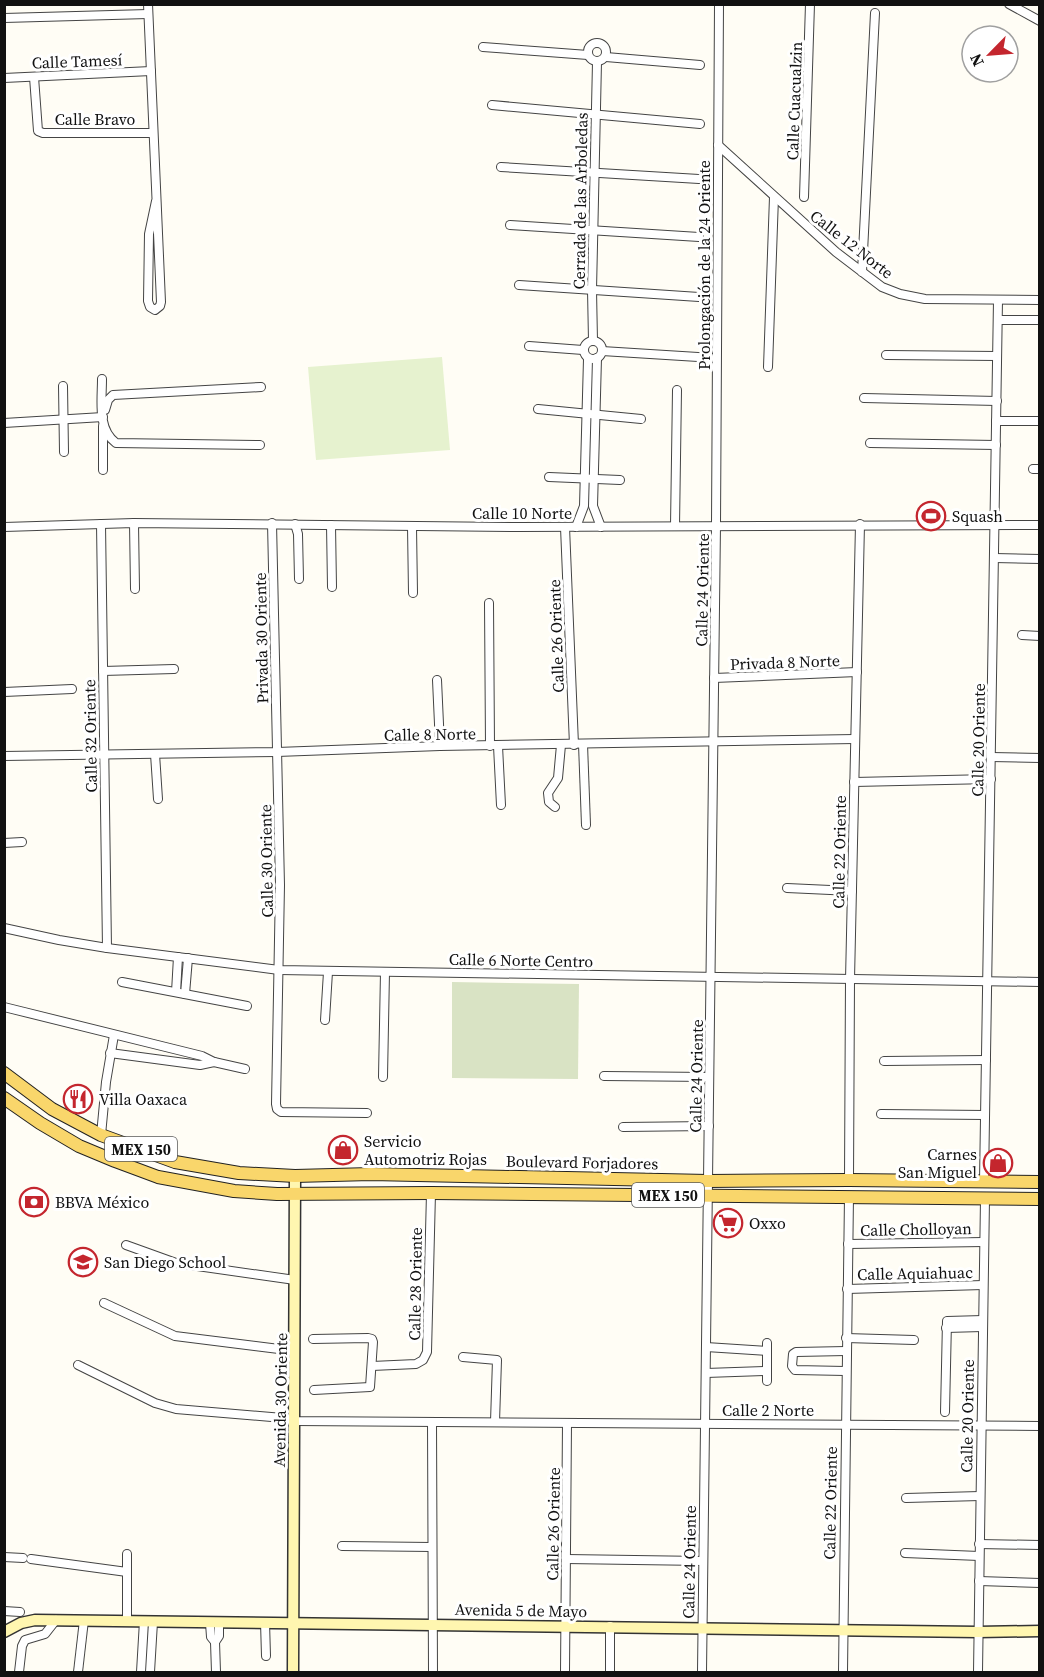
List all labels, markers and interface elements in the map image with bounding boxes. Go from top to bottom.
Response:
north arrow [960,24,1020,84]
street label: Calle Cuacualzin [781,41,807,161]
street label: Calle Tamesí [31,48,123,74]
text: N [964,50,989,70]
street label: Calle Bravo [55,108,136,130]
street label: Cerrada de las Arboledas [567,112,593,290]
street label: Prolongación de la 24 Oriente [693,160,715,370]
street label: Calle 12 Norte [806,204,898,284]
sports icon: Squash [915,500,947,532]
street label: Calle 10 Norte [472,502,572,524]
place label: Squash [952,505,1003,527]
street label: Calle 24 Oriente [690,533,714,647]
street label: Privada 30 Oriente [249,572,273,704]
street label: Calle 26 Oriente [543,579,569,693]
street label: Privada 8 Norte [730,649,840,675]
street label: Calle 32 Oriente [78,679,102,793]
street label: Calle 20 Oriente [966,683,990,797]
street label: Calle 8 Norte [384,722,476,746]
street label: Calle 22 Oriente [827,795,851,909]
street label: Calle 30 Oriente [254,804,278,918]
street label: Calle 6 Norte Centro [449,948,594,972]
street label: Calle 24 Oriente [684,1019,708,1133]
restaurant icon: Villa Oaxaca [62,1083,94,1115]
place label: Villa Oaxaca [99,1088,188,1110]
place label: Servicio Automotriz Rojas [364,1130,487,1170]
shop icon: Servicio Automotriz Rojas [327,1134,359,1166]
road number: MEX 150 [105,1137,177,1161]
place label: Carnes San Miguel [898,1143,977,1183]
shop icon: Carnes San Miguel [982,1147,1014,1179]
street label: Boulevard Forjadores [506,1150,658,1174]
road number: MEX 150 [632,1183,704,1207]
bank icon: BBVA México [18,1186,50,1218]
place label: BBVA México [55,1191,149,1213]
supermarket icon: Oxxo [712,1207,744,1239]
place label: Oxxo [749,1212,786,1234]
street label: Calle Cholloyan [860,1217,972,1241]
street label: Calle 28 Oriente [403,1227,427,1341]
school or university icon: San Diego School [67,1246,99,1278]
place label: San Diego School [104,1251,226,1273]
street label: Calle Aquiahuac [857,1261,973,1285]
street label: Avenida 30 Oriente [268,1333,292,1467]
street label: Calle 20 Oriente [955,1359,979,1473]
street label: Calle 2 Norte [722,1399,814,1421]
street label: Calle 22 Oriente [818,1446,842,1560]
street label: Calle 26 Oriente [541,1467,565,1581]
street label: Calle 24 Oriente [677,1505,701,1619]
street label: Avenida 5 de Mayo [455,1598,588,1622]

